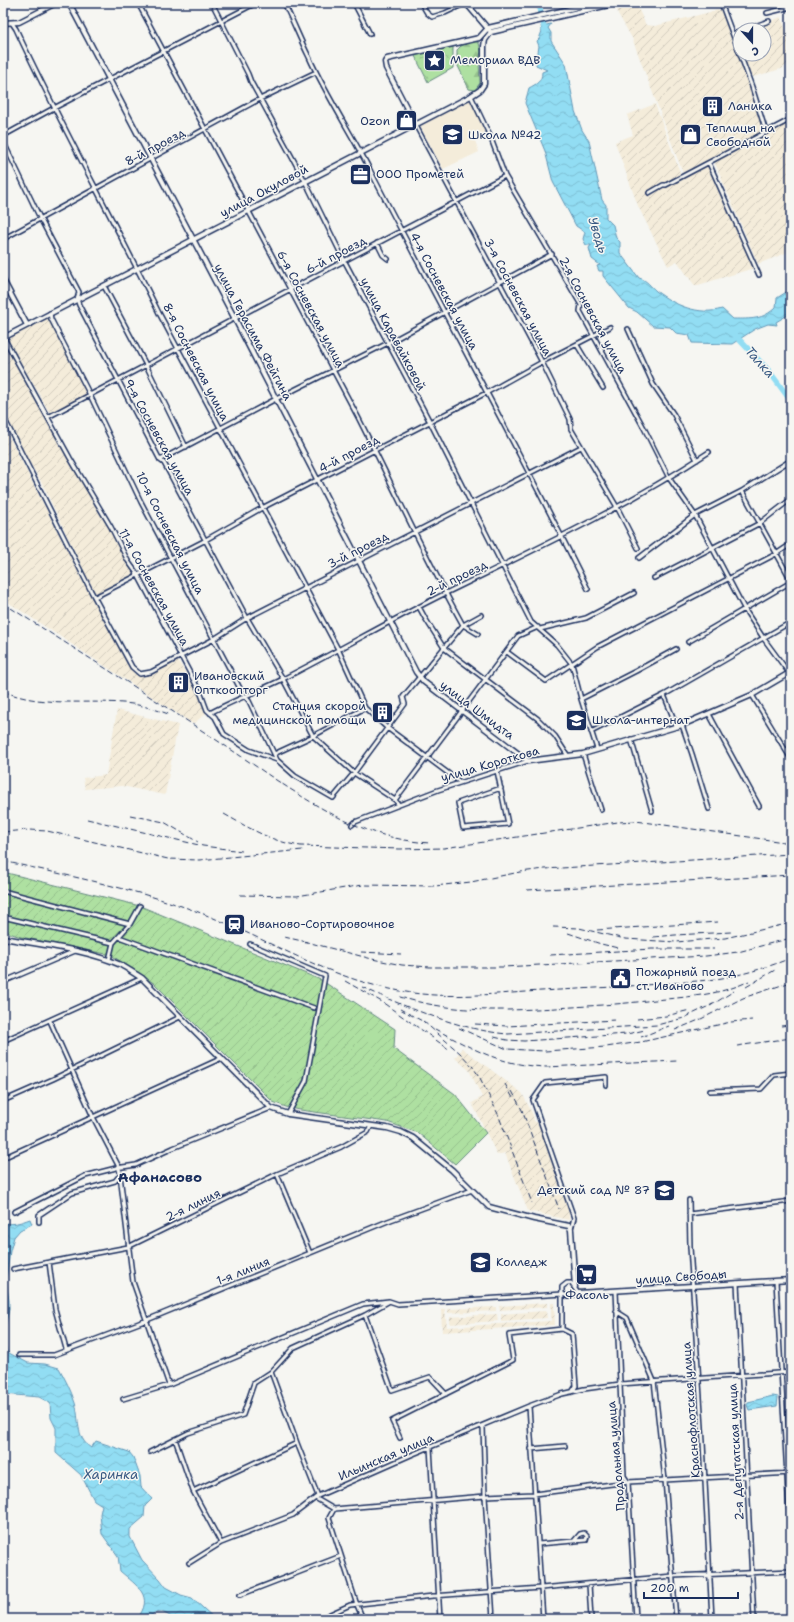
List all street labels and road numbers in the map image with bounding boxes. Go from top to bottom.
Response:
street label: 8-й проезд [122,124,188,170]
street label: улица Окуловой [217,161,311,221]
street label: 4-я Сосневская улица [406,230,482,353]
street label: 6-й проезд [303,232,369,278]
street label: 3-я Сосневская улица [480,236,556,359]
street label: 6-я Сосневская улица [273,248,349,371]
street label: 2-я Сосневская улица [555,254,631,377]
street label: улица Герасима Фейгина [210,261,296,404]
street label: улица Каравайковой [356,275,430,393]
street label: 8-я Сосневская улица [159,300,233,424]
street label: 9-я Сосневская улица [120,376,198,498]
street label: 4-й проезд [316,431,382,477]
street label: 10-я Сосневская улица [132,469,208,597]
street label: 11-я Сосневская улица [115,526,193,649]
street label: 3-й проезд [325,528,391,572]
street label: 2-й проезд [424,556,490,600]
street label: улица Шмидта [437,677,518,743]
street label: улица Короткова [439,742,542,786]
street label: 2-я линия [163,1185,223,1225]
street label: 1-я линия [214,1253,272,1289]
street label: улица Свободы [635,1266,727,1288]
street label: Краснофлотская улица [678,1341,704,1479]
street label: 2-я Депутатская улица [724,1383,748,1521]
street label: Продольная улица [603,1400,629,1512]
street label: Ильинская улица [336,1429,437,1484]

